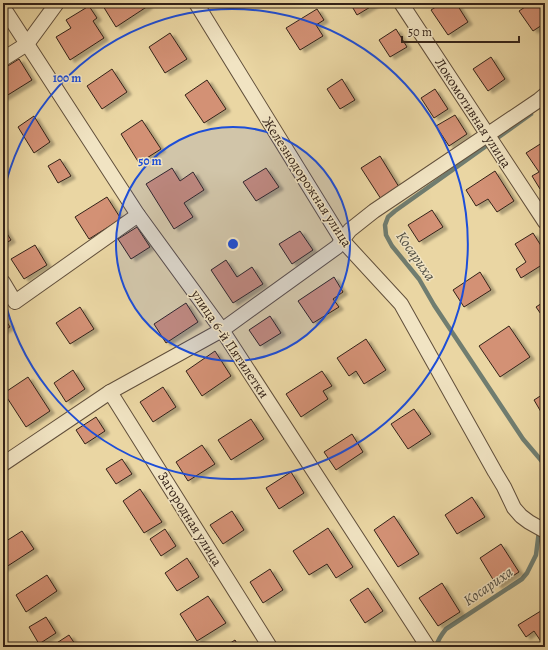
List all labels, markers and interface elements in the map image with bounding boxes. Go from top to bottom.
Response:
scale bar [402,18,519,44]
text: 50 m [408,24,432,40]
street label: Локомотивная улица [430,54,516,172]
text: 100 m [53,70,81,86]
street label: Железнодорожная улица [258,113,357,251]
text: 50 m [138,153,162,169]
water label: Косариха [392,227,440,285]
centre of rings [226,237,240,251]
street label: улица 6-й Пятилетки [186,285,274,402]
street label: Загородная улица [153,468,227,570]
water label: Косариха [459,562,517,610]

